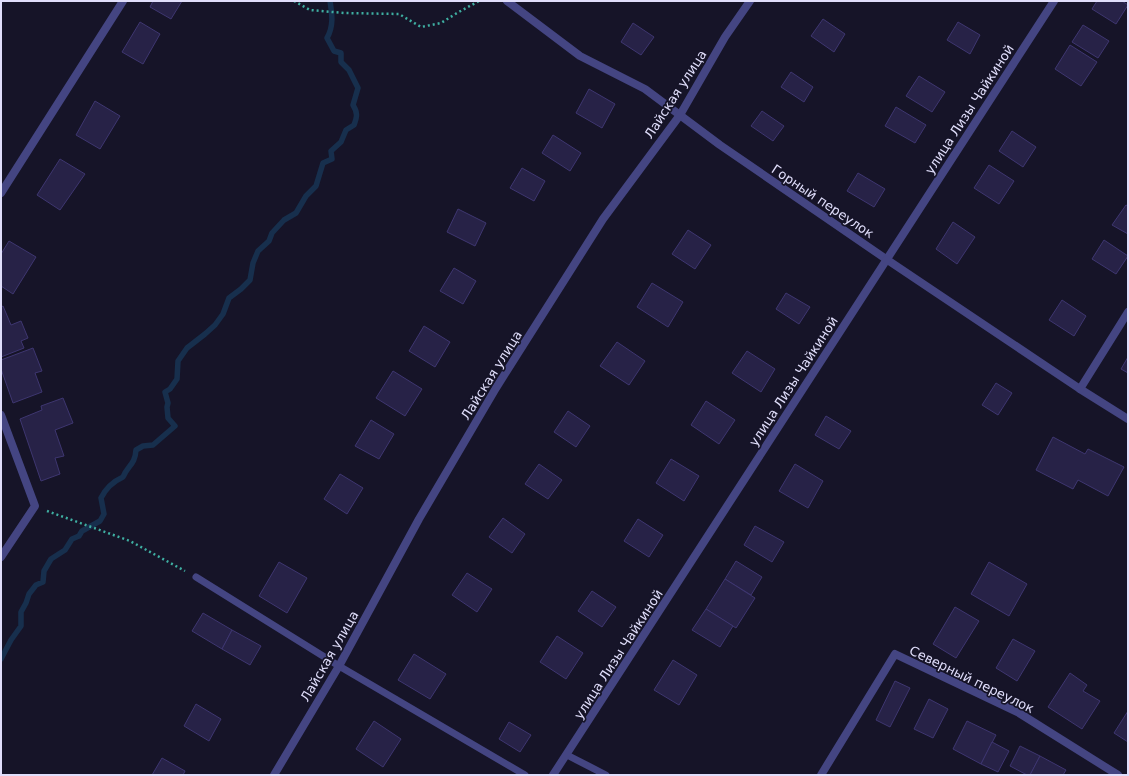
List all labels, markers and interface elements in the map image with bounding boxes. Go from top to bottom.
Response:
street label: улица Лизы Чайкиной [922,42,1017,177]
street label: Лайская улица [641,47,710,141]
street label: Горный переулок [769,162,877,241]
street label: улица Лизы Чайкиной [746,314,841,449]
street label: Лайская улица [458,328,525,423]
street label: улица Лизы Чайкиной [571,587,666,722]
street label: Лайская улица [297,608,362,704]
street label: Северный переулок [907,643,1037,716]

